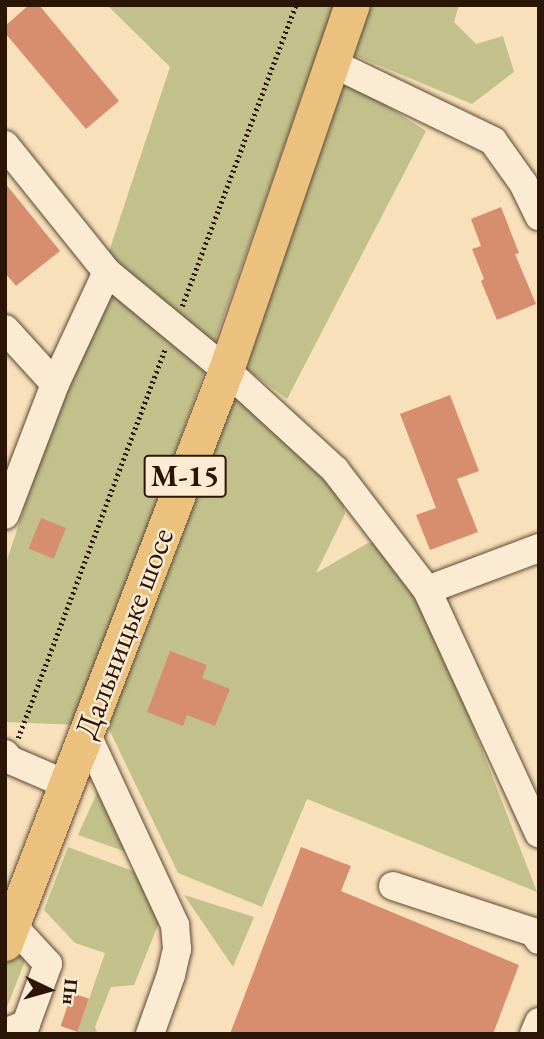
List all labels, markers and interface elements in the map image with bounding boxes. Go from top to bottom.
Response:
road number: М-15 [143,449,227,503]
street label: Дальницьке шосе [66,522,182,744]
north arrow [14,955,84,1025]
text: Пн [57,978,84,1006]

